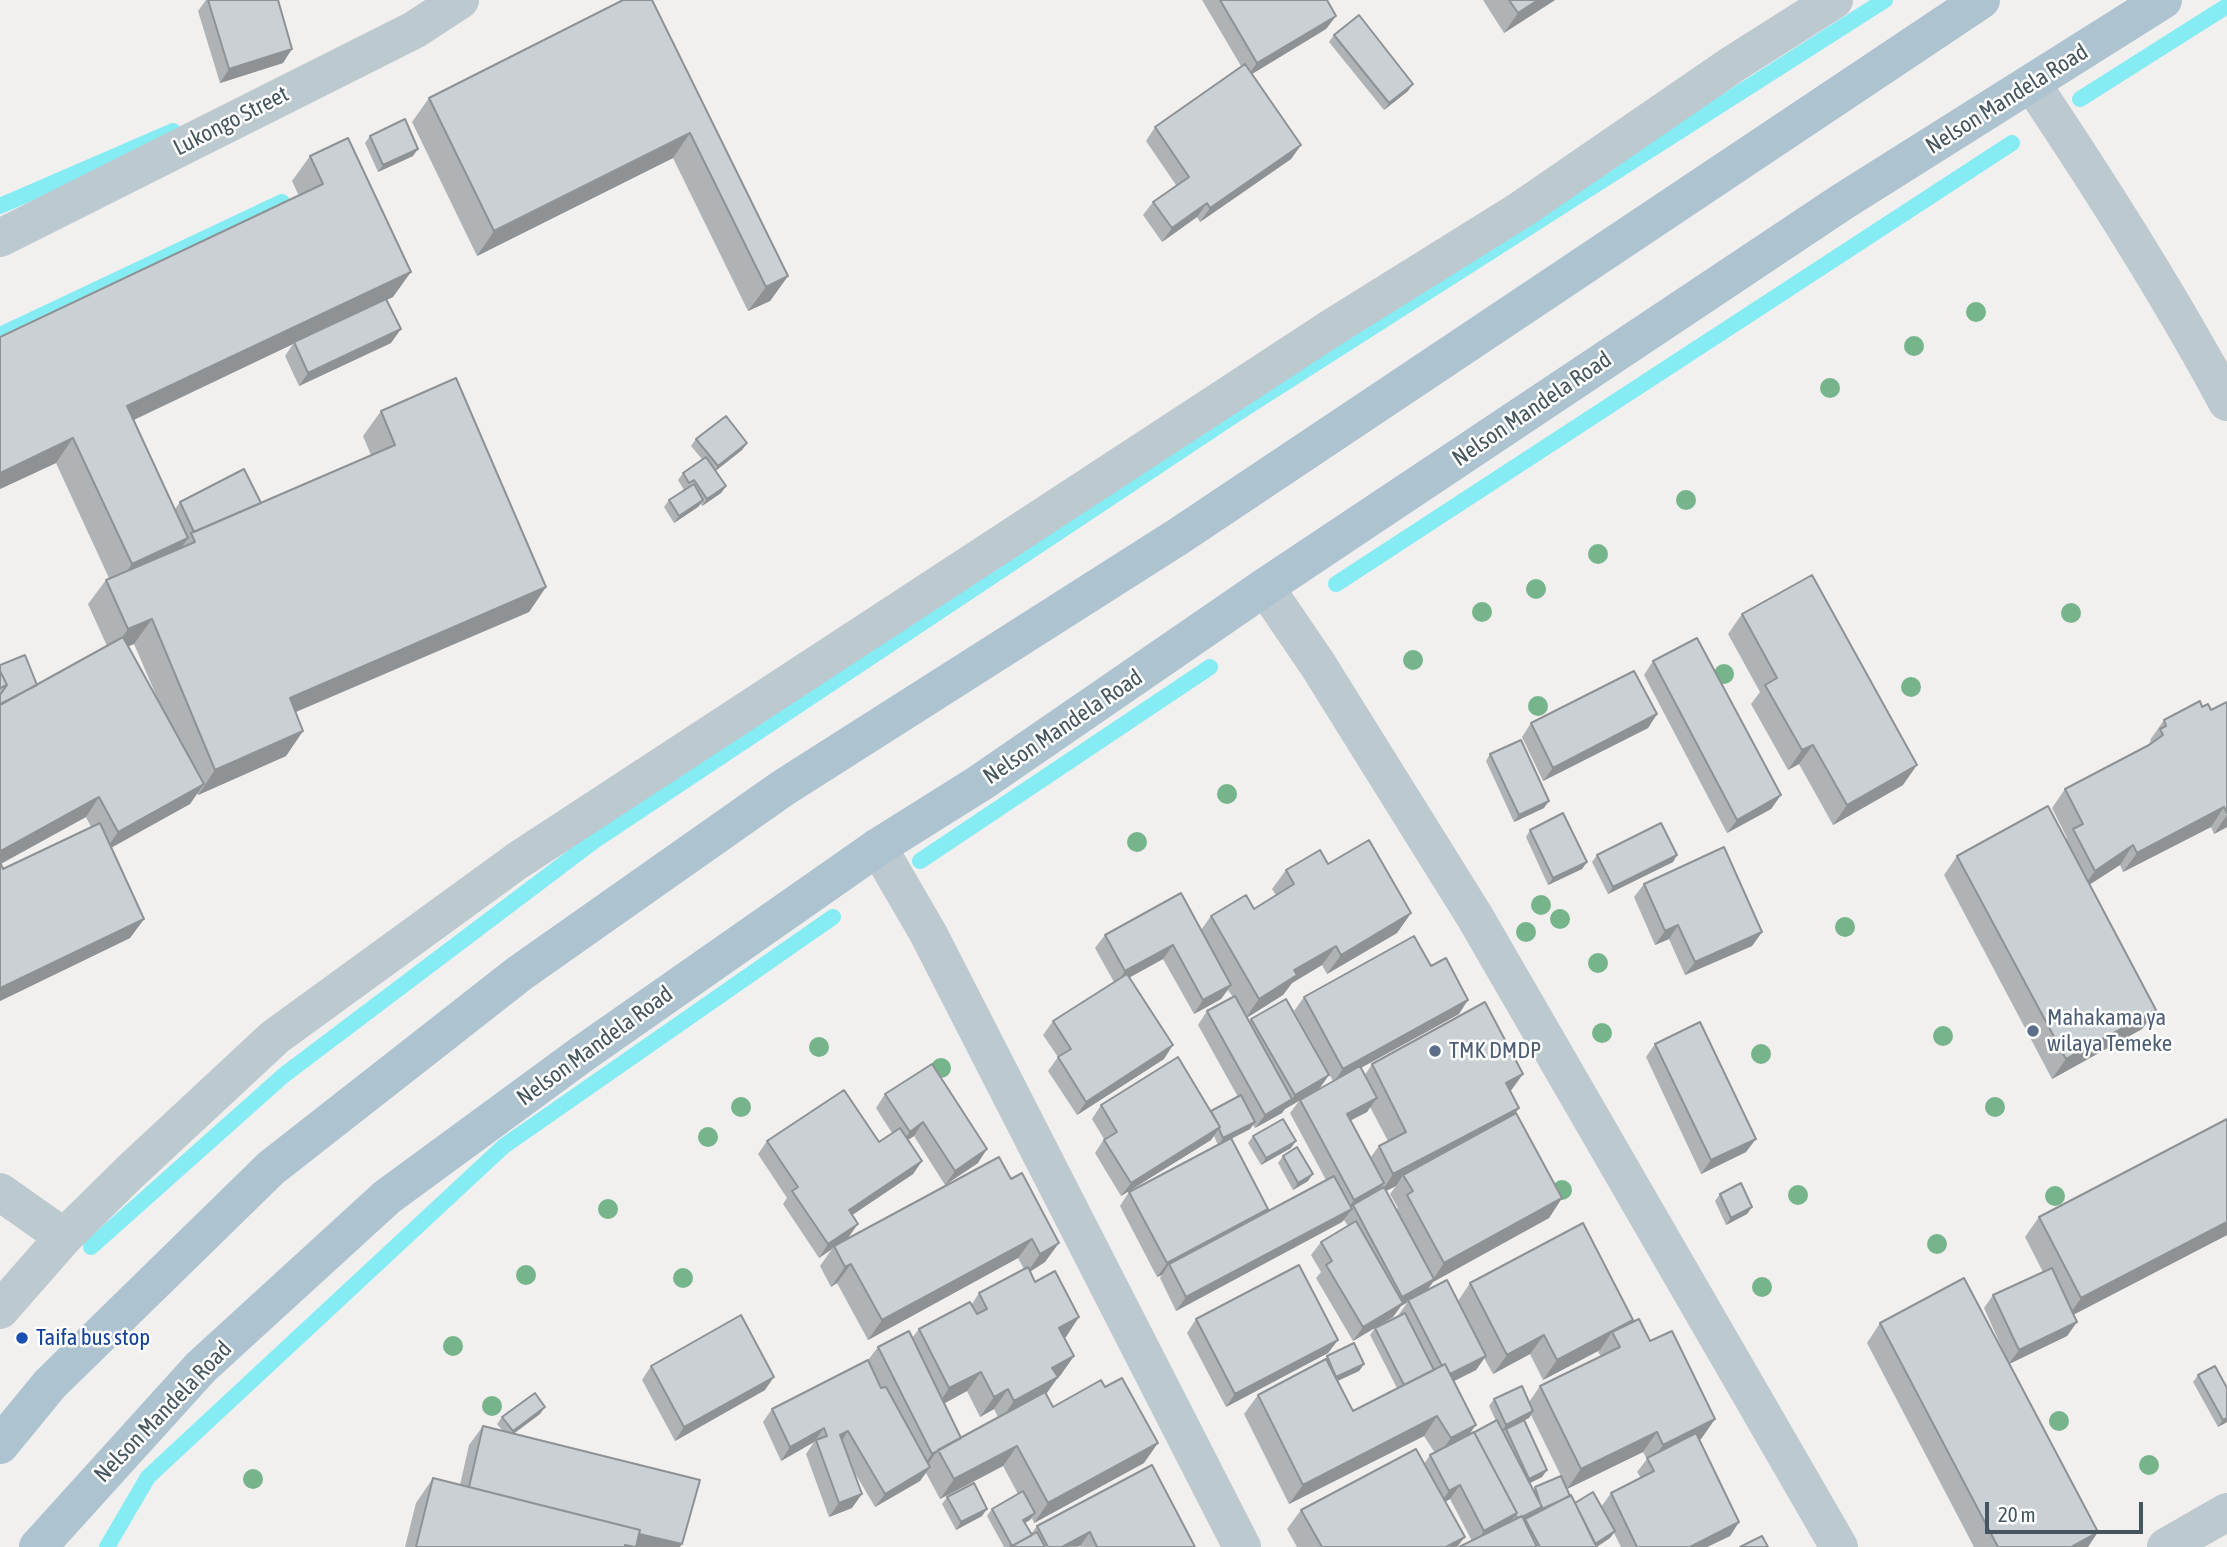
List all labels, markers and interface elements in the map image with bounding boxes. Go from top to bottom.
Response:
street label: Nelson Mandela Road [1921,38,2093,160]
street label: Lukongo Street [169,80,293,162]
street label: Nelson Mandela Road [1447,346,1617,472]
street label: Nelson Mandela Road [978,664,1148,790]
street label: Nelson Mandela Road [512,980,678,1112]
place label: Mahakama ya wilaya Temeke [2047,1004,2172,1058]
marker: Mahakama ya wilaya Temeke [2025,1023,2041,1039]
place label: TMK DMDP [1449,1037,1541,1065]
marker: TMK DMDP [1427,1043,1443,1059]
place label: Taifa bus stop [36,1324,150,1352]
marker: Taifa bus stop [14,1330,30,1346]
street label: Nelson Mandela Road [89,1336,237,1488]
scale bar [1989,1488,2146,1532]
text: 20 m [1998,1502,2036,1526]

